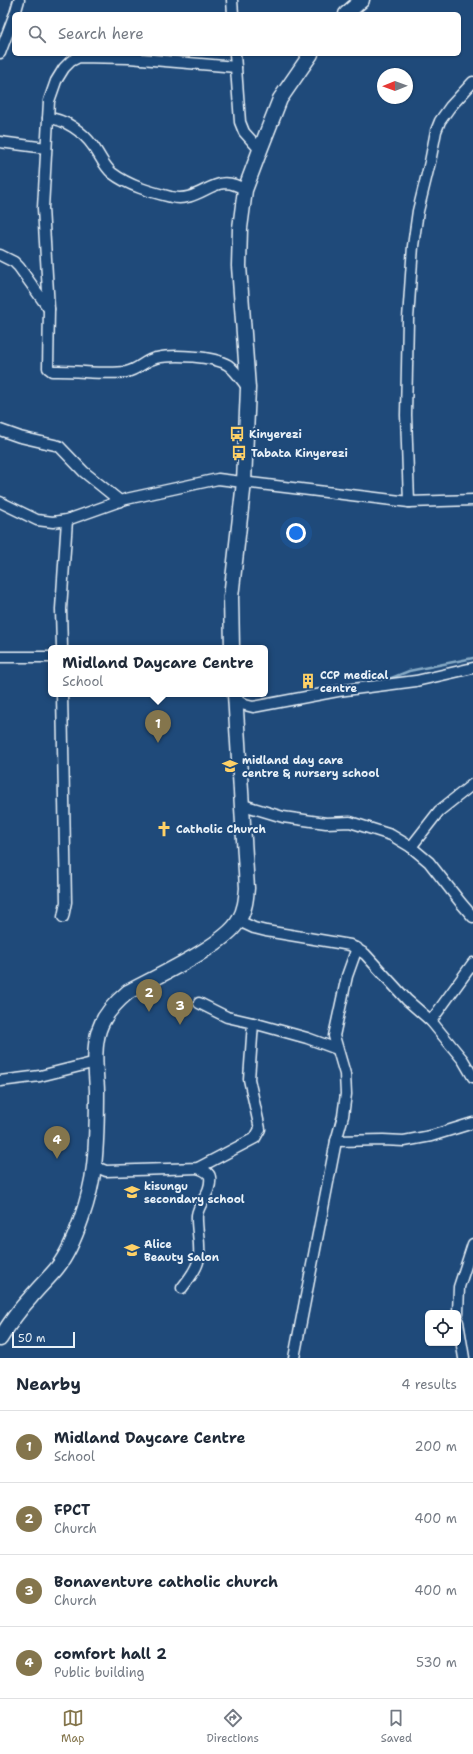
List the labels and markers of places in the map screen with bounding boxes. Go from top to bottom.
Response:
bus stop icon: Kinyerezi [228,425,246,443]
place label: Kinyerezi [249,427,302,442]
bus stop icon: Tabata Kinyerezi [230,444,248,462]
place label: Tabata Kinyerezi [251,446,348,461]
place label: CCP medical centre [320,668,388,696]
building icon: CCP medical centre [299,672,317,690]
pin: 1 [145,710,171,743]
place label: midland day care centre & nursery school [242,753,379,781]
school or university icon: midland day care centre & nursery school [221,757,239,775]
church icon: Catholic Church [155,820,173,838]
place label: Catholic Church [176,822,267,837]
pin: 2 [136,979,162,1012]
pin: 3 [167,992,193,1025]
pin: 4 [44,1126,70,1159]
place label: kisungu secondary school [144,1179,245,1207]
school or university icon: kisungu secondary school [123,1183,141,1201]
place label: Alice Beauty Salon [144,1237,220,1265]
school or university icon: Alice Beauty Salon [123,1241,141,1259]

